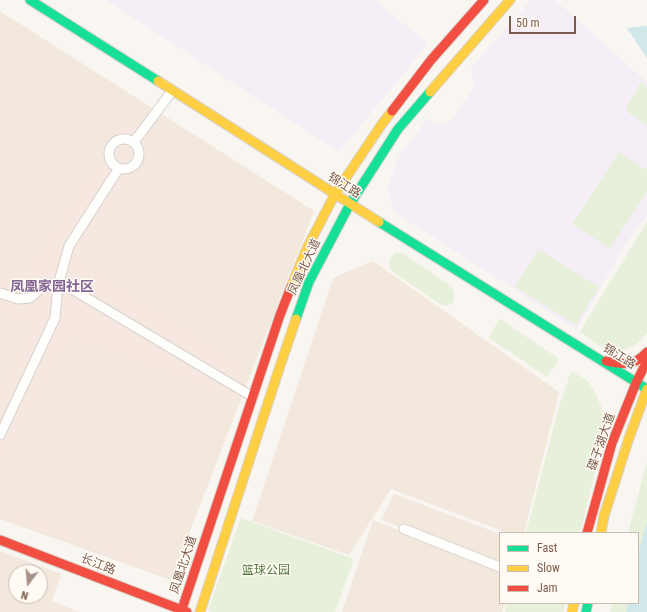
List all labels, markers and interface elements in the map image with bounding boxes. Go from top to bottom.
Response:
scale bar [511,8,578,34]
text: 50 m [516,16,540,30]
street label: 锦江路 [325,170,363,202]
street label: 凤凰北大道 [286,237,324,297]
district label: 凤凰家园社区 [10,279,94,295]
street label: 锦江路 [600,341,638,373]
street label: 碟子湖大道 [585,411,619,473]
legend [499,532,639,604]
street label: 凤凰北大道 [168,534,200,596]
text: Fast [537,541,557,555]
street label: 长江路 [79,552,117,578]
text: Slow [537,561,560,575]
north arrow [8,564,48,604]
park label: 篮球公园 [242,564,290,578]
text: Jam [537,581,558,595]
text: N [20,588,30,602]

